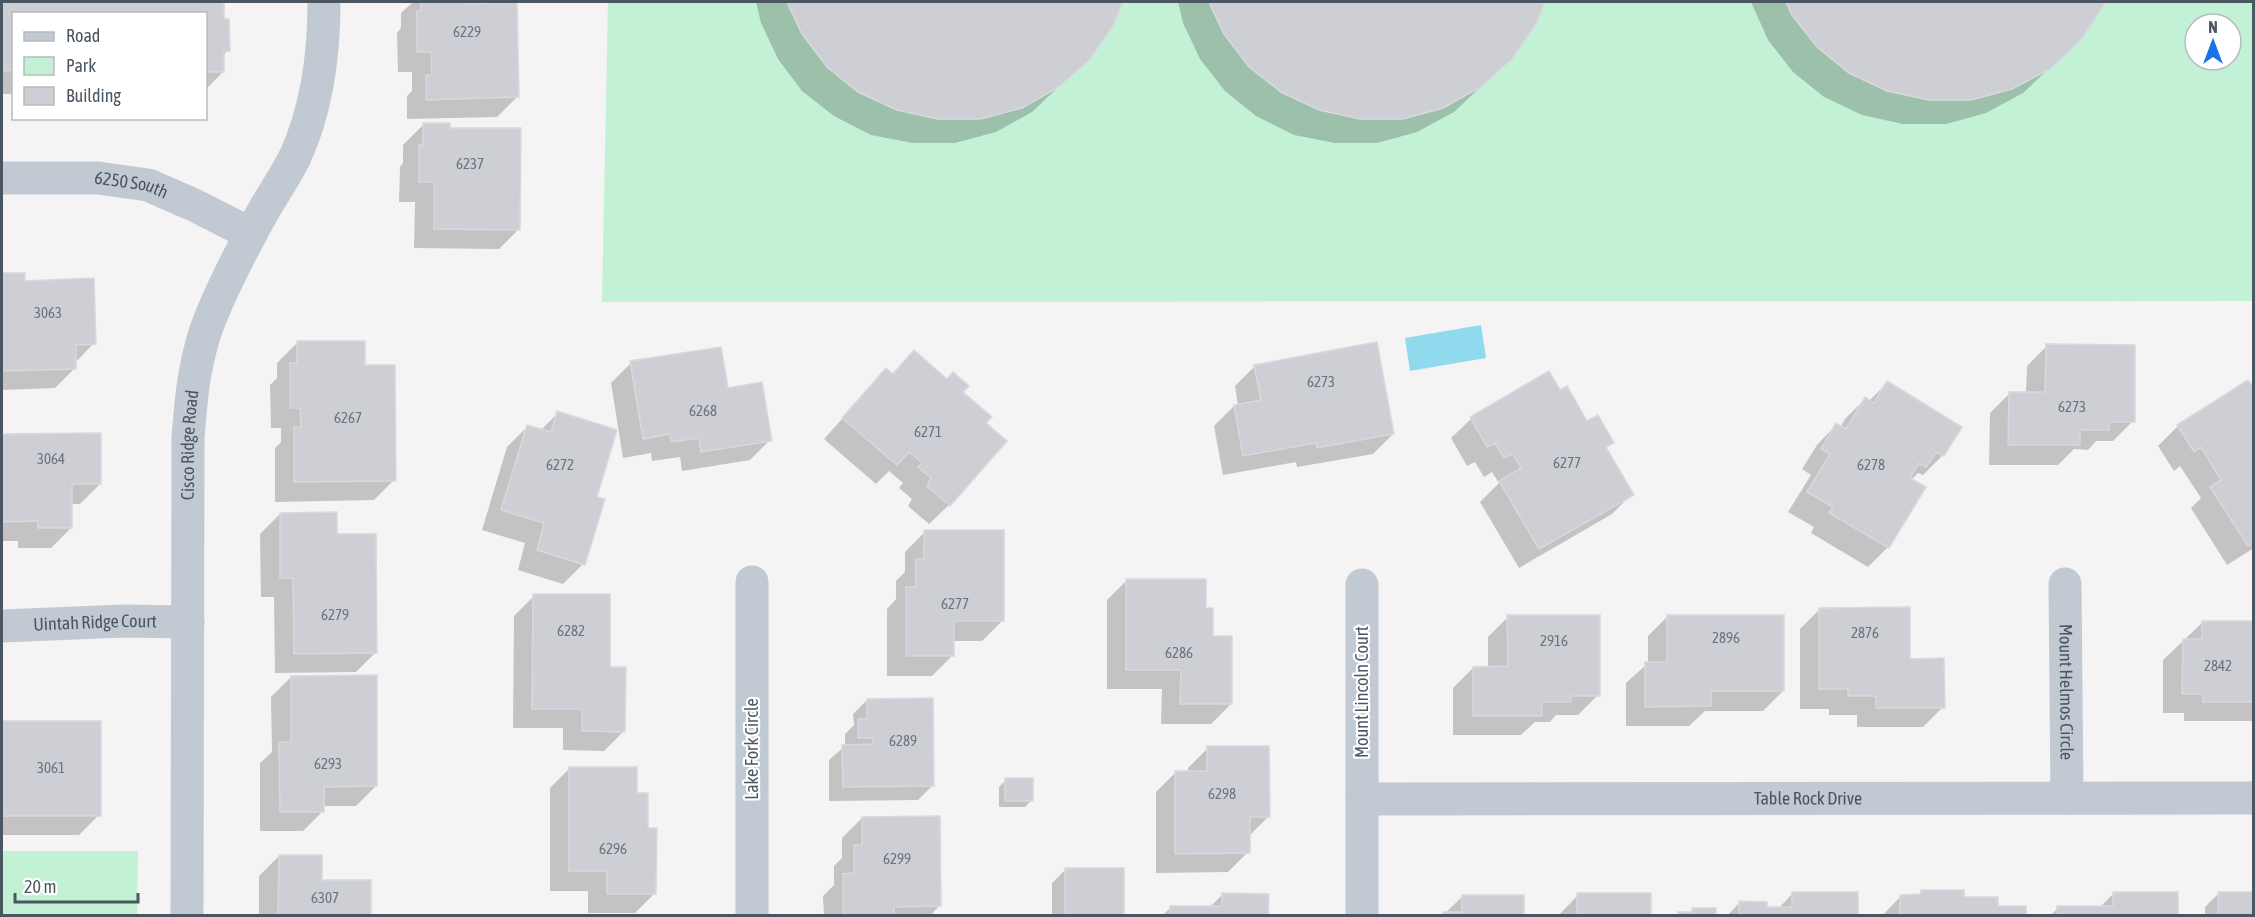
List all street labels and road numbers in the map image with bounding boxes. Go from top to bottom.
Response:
street label: 6250 South [93,167,172,203]
street label: Cisco Ridge Road [177,389,202,500]
street label: Uintah Ridge Court [33,610,157,635]
street label: Mount Helmos Circle [2055,624,2078,760]
street label: Mount Lincoln Court [1351,626,1372,758]
street label: Lake Fork Circle [741,698,762,800]
street label: Table Rock Drive [1754,787,1862,809]

